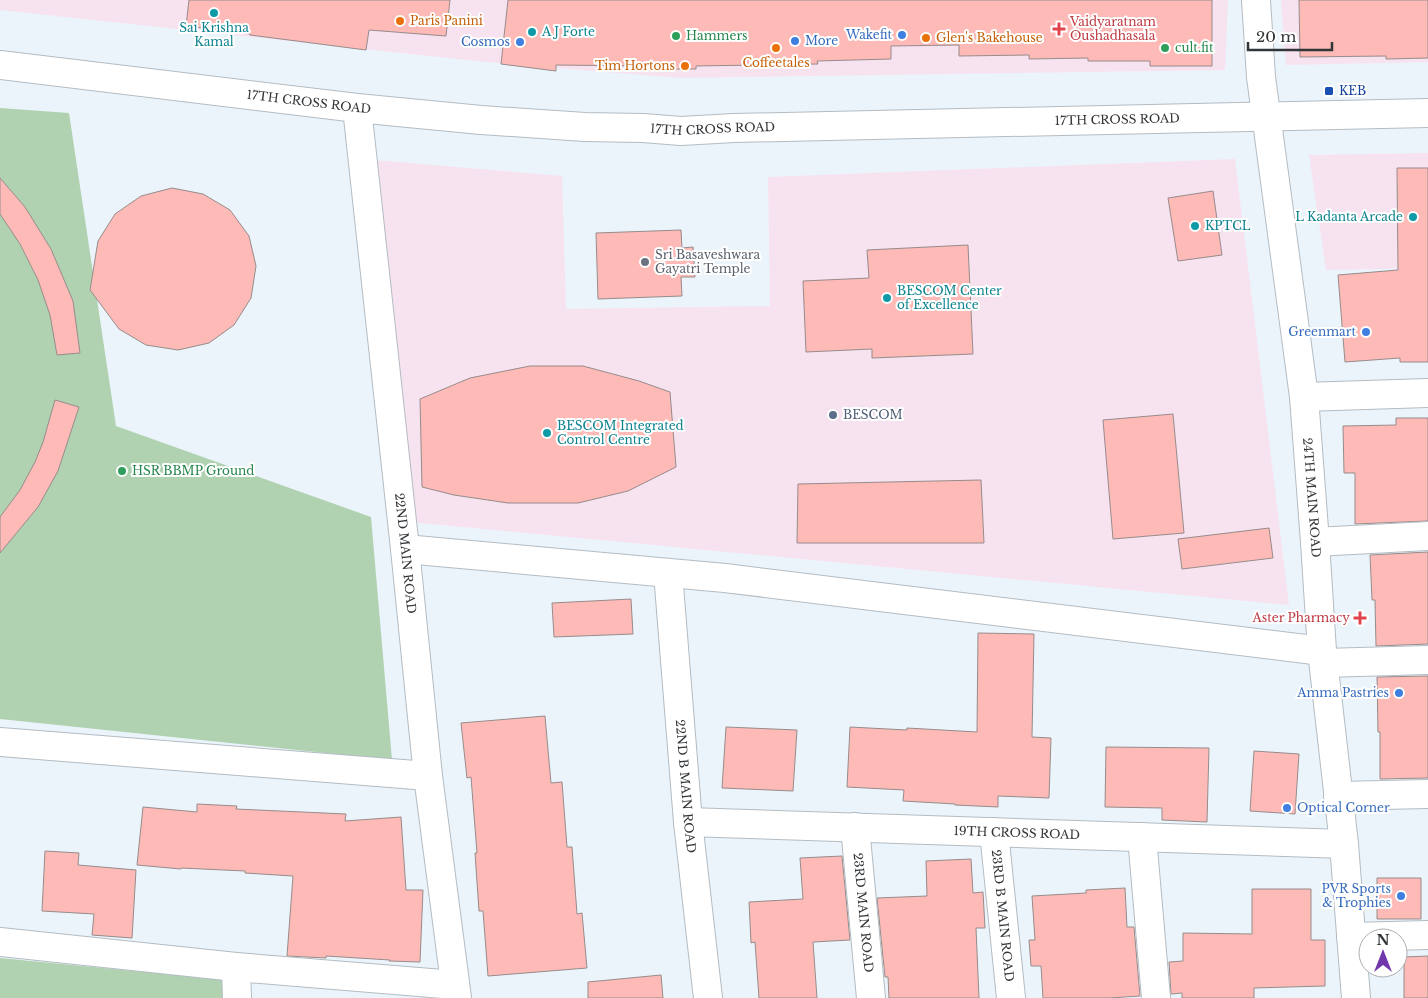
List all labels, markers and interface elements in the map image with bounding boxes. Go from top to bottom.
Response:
marker: Sai Krishna Kamal [208,7,220,19]
place label: Paris Panini [410,13,483,28]
place label: Vaidyaratnam Oushadhasala [1069,14,1156,43]
marker: Paris Panini [394,15,406,27]
place label: Sai Krishna Kamal [179,20,249,49]
scale bar [1248,20,1332,52]
marker: Vaidyaratnam Oushadhasala [1052,22,1066,36]
place label: A J Forte [541,24,595,39]
marker: A J Forte [526,26,538,38]
place label: Wakefit [845,27,892,42]
text: 20 m [1256,27,1296,46]
place label: Hammers [686,28,748,43]
marker: Wakefit [896,29,908,41]
marker: Hammers [670,30,682,42]
place label: Glen's Bakehouse [936,30,1043,45]
marker: Glen's Bakehouse [920,32,932,44]
place label: More [805,33,838,48]
place label: Cosmos [461,34,510,49]
marker: More [789,35,801,47]
marker: Cosmos [514,36,526,48]
place label: cult.fit [1175,40,1214,55]
marker: Coffeetales [770,42,782,54]
marker: cult.fit [1159,42,1171,54]
place label: Coffeetales [742,55,810,70]
place label: Tim Hortons [595,58,675,73]
marker: Tim Hortons [679,60,691,72]
place label: KEB [1339,83,1366,98]
marker: KEB [1323,85,1335,97]
street label: 17TH CROSS ROAD [246,87,372,116]
street label: 17TH CROSS ROAD [1055,110,1180,128]
street label: 17TH CROSS ROAD [649,119,775,138]
place label: L Kadanta Arcade [1295,209,1403,224]
marker: L Kadanta Arcade [1407,211,1419,223]
place label: KPTCL [1205,218,1251,233]
marker: KPTCL [1189,220,1201,232]
place label: Sri Basaveshwara Gayatri Temple [655,247,761,276]
marker: Sri Basaveshwara Gayatri Temple [639,256,651,268]
place label: BESCOM Center of Excellence [897,283,1002,312]
marker: BESCOM Center of Excellence [881,292,893,304]
place label: Greenmart [1288,324,1356,339]
marker: Greenmart [1360,326,1372,338]
place label: BESCOM [843,407,903,422]
marker: BESCOM [827,409,839,421]
place label: BESCOM Integrated Control Centre [557,418,684,447]
marker: BESCOM Integrated Control Centre [541,427,553,439]
street label: 24TH MAIN ROAD [1300,437,1324,558]
place label: HSR BBMP Ground [132,463,254,478]
marker: HSR BBMP Ground [116,465,128,477]
street label: 22ND MAIN ROAD [392,492,420,614]
place label: Aster Pharmacy [1252,610,1350,625]
marker: Aster Pharmacy [1354,612,1366,624]
place label: Amma Pastries [1296,685,1389,700]
marker: Amma Pastries [1393,687,1405,699]
street label: 22ND B MAIN ROAD [673,719,699,854]
place label: Optical Corner [1297,800,1390,815]
marker: Optical Corner [1281,802,1293,814]
street label: 19TH CROSS ROAD [953,823,1080,842]
street label: 23RD B MAIN ROAD [989,849,1017,982]
street label: 23RD MAIN ROAD [850,852,877,973]
place label: PVR Sports & Trophies [1321,881,1391,910]
marker: PVR Sports & Trophies [1395,890,1407,902]
north arrow [1358,928,1408,978]
text: N [1376,931,1390,949]

